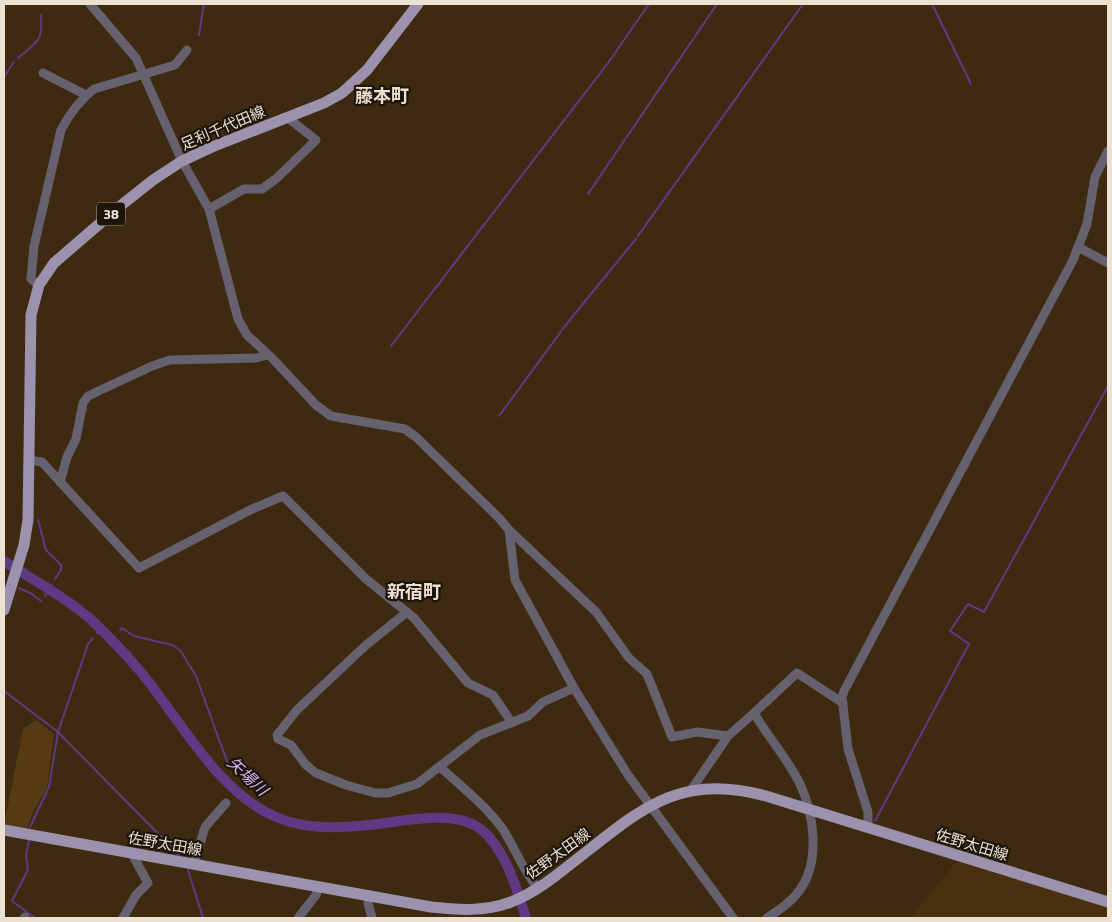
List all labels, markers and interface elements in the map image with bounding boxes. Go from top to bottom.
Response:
district label: 藤本町 [355,82,409,109]
street label: 足利千代田線 [177,99,269,156]
road number: 38 [97,202,125,225]
district label: 新宿町 [387,578,441,605]
water label: 矢場川 [222,751,275,803]
street label: 佐野太田線 [521,822,595,885]
street label: 佐野太田線 [933,823,1011,866]
street label: 佐野太田線 [126,826,204,861]

